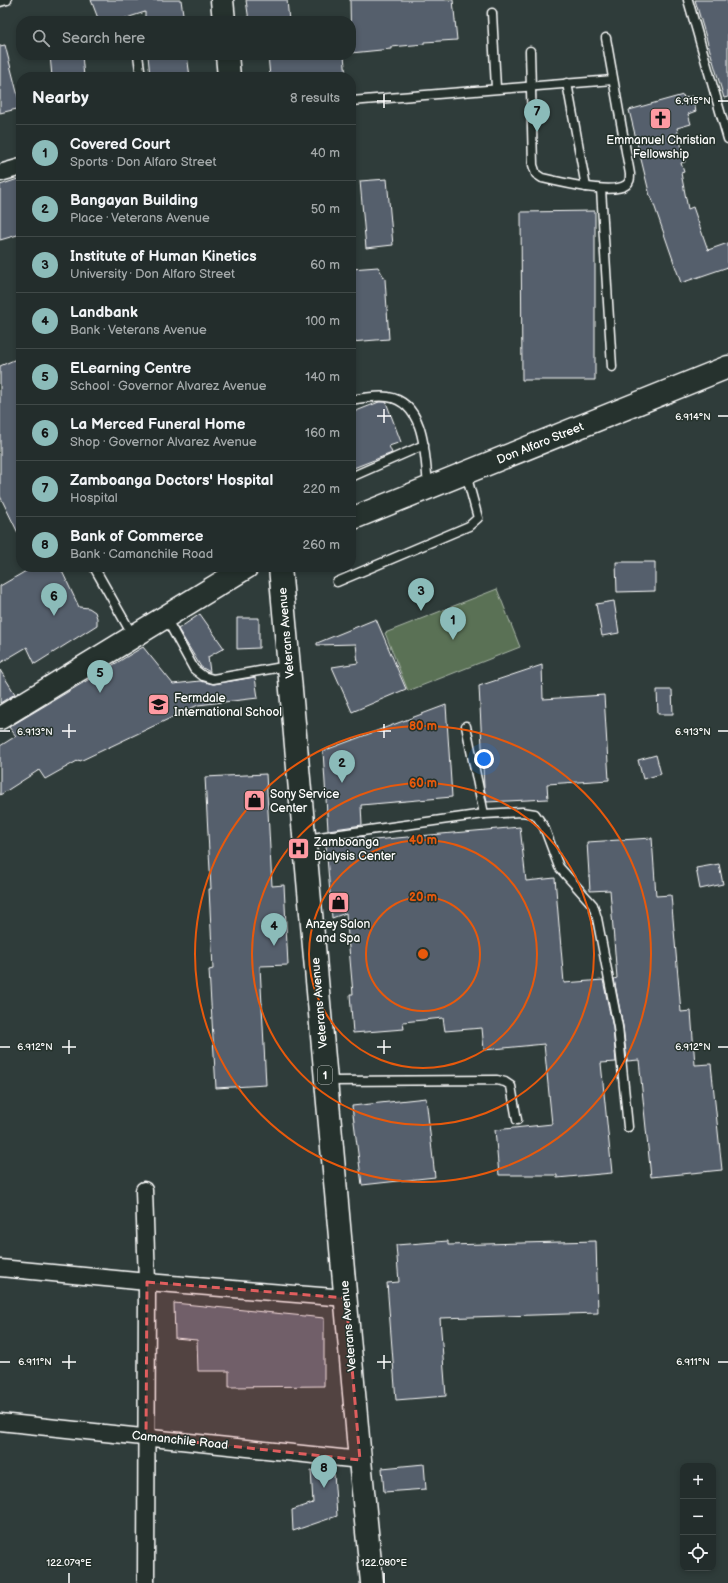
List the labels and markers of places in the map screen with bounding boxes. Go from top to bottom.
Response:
pin: 7 [524,99,550,132]
church icon: Emmanuel Christian Fellowship [648,106,674,132]
place label: Emmanuel Christian Fellowship [606,133,716,162]
pin: 3 [408,578,434,611]
pin: 6 [41,583,67,616]
pin: 1 [440,607,466,640]
pin: 5 [87,660,113,693]
place label: Fermdale International School [174,691,282,720]
school or university icon: Fermdale International School [146,692,172,718]
pin: 2 [329,750,355,783]
place label: Sony Service Center [270,787,339,816]
shop icon: Sony Service Center [242,788,268,814]
place label: Zamboanga Dialysis Center [313,835,396,864]
hospital icon: Zamboanga Dialysis Center [286,836,312,862]
shop icon: Anzey Salon and Spa [325,890,351,916]
pin: 4 [261,913,287,946]
place label: Anzey Salon and Spa [306,917,370,946]
centre of rings [416,947,430,961]
pin: 8 [311,1455,337,1488]

